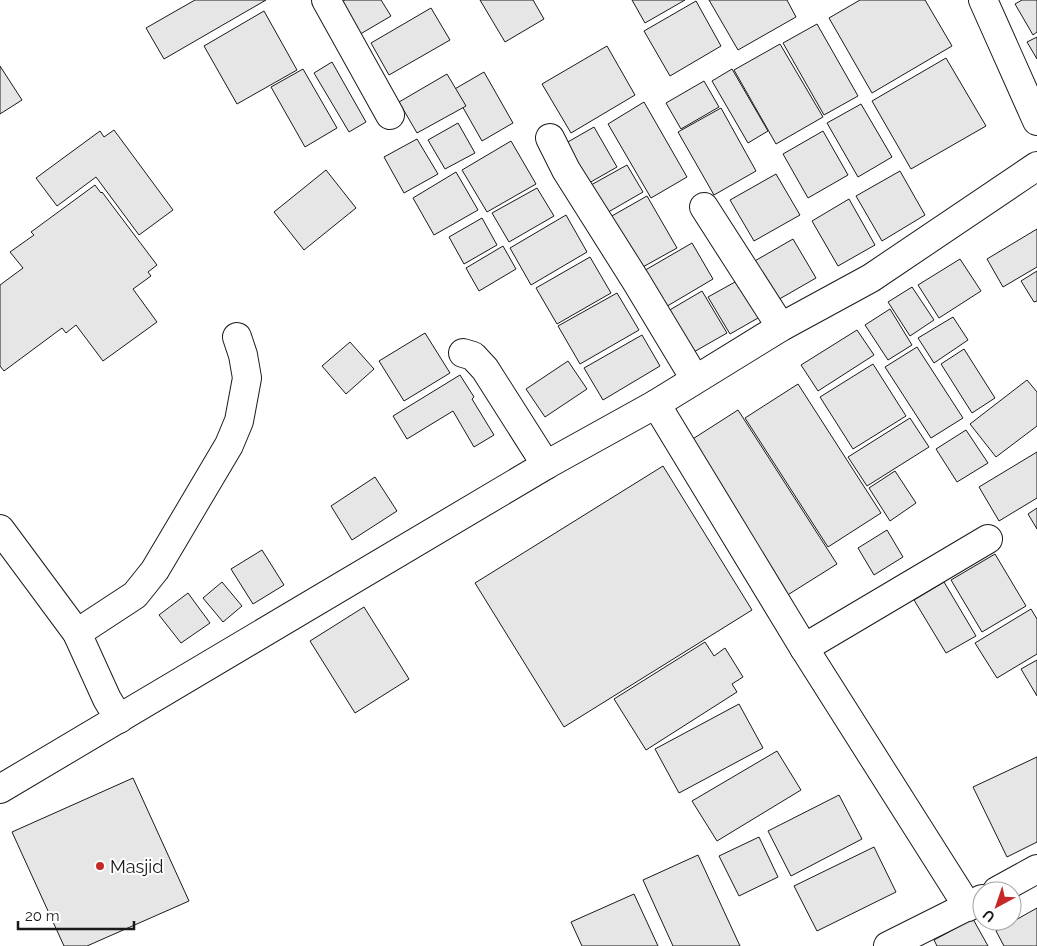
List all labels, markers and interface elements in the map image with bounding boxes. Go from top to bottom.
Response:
place label: Masjid [110,856,163,877]
marker: Masjid [94,860,106,872]
north arrow [972,881,1022,931]
scale bar [18,898,134,930]
text: U [979,906,998,925]
text: 20 m [25,907,60,925]

